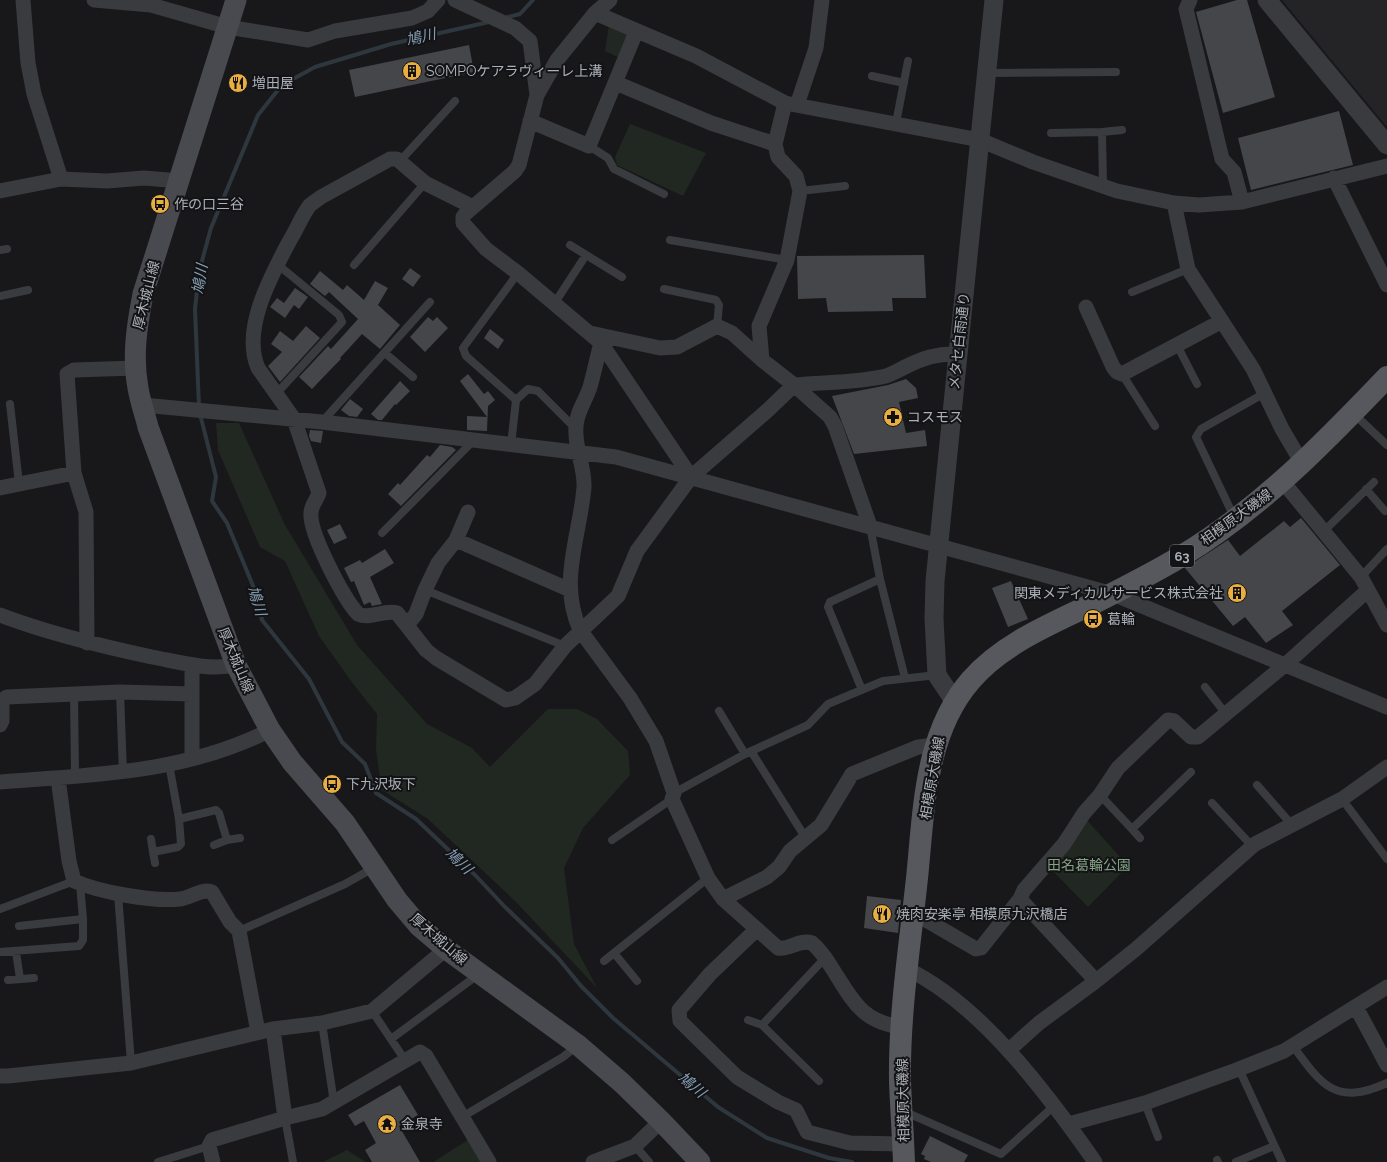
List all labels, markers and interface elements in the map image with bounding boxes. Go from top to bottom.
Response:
water label: 鳩川 [404,24,440,49]
building icon: SOMPOケアラヴィーレ上溝 [401,60,423,82]
place label: SOMPOケアラヴィーレ上溝 [426,63,603,79]
restaurant icon: 増田屋 [227,72,249,94]
place label: 増田屋 [252,75,294,91]
bus stop icon: 作の口三谷 [149,193,171,215]
place label: 作の口三谷 [174,196,244,212]
street label: 厚木城山線 [130,259,162,331]
water label: 鳩川 [189,261,212,295]
street label: メタセ白雨通り [946,291,972,391]
pharmacy icon: コスモス [882,406,904,428]
place label: コスモス [907,409,963,425]
street label: 相模原大磯線 [1197,486,1275,548]
road number: 63 [1170,545,1194,567]
building icon: 関東メディカルサービス株式会社 [1226,582,1248,604]
water label: 鳩川 [244,584,271,620]
place label: 関東メディカルサービス株式会社 [1014,585,1223,601]
bus stop icon: 葛輪 [1082,608,1104,630]
place label: 葛輪 [1107,611,1135,627]
street label: 厚木城山線 [215,625,257,695]
street label: 相模原大磯線 [917,735,947,821]
bus stop icon: 下九沢坂下 [321,773,343,795]
place label: 下九沢坂下 [346,776,416,792]
water label: 鳩川 [442,844,477,879]
park label: 田名葛輪公園 [1047,857,1131,873]
restaurant icon: 焼肉安楽亭 相模原九沢橋店 [871,903,893,925]
place label: 焼肉安楽亭 相模原九沢橋店 [896,906,1068,922]
street label: 厚木城山線 [407,910,471,968]
street label: 相模原大磯線 [894,1058,912,1142]
water label: 鳩川 [675,1068,711,1103]
temple icon: 金泉寺 [376,1113,398,1135]
place label: 金泉寺 [401,1116,443,1132]

